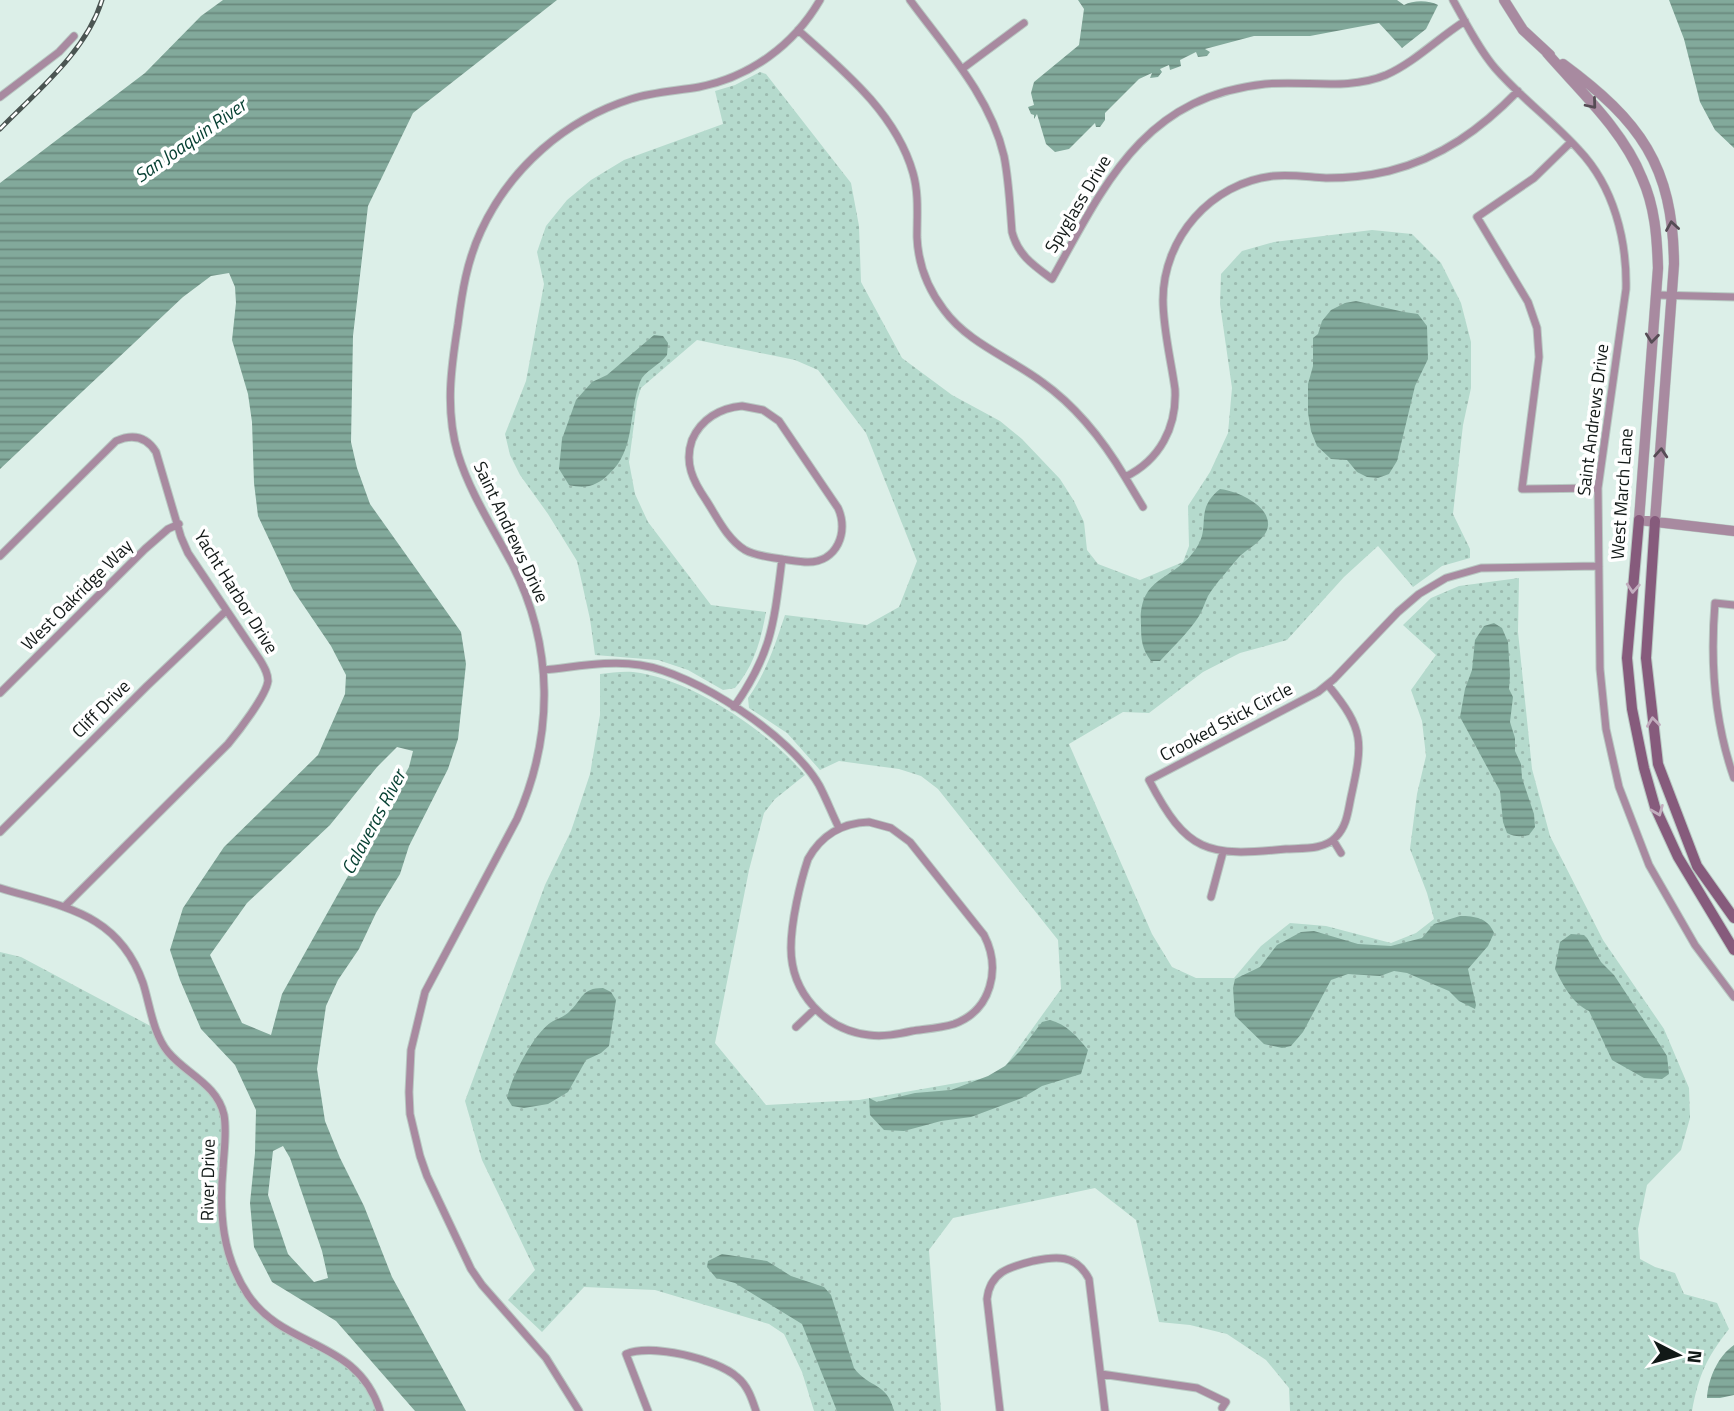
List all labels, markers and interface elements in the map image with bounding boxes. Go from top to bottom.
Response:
water label: San Joaquin River [128,89,253,189]
one-way arrow [1584,96,1596,109]
street label: Spyglass Drive [1038,150,1117,258]
one-way arrow [1665,220,1680,232]
one-way arrow [1645,333,1660,344]
street label: Saint Andrews Drive [1570,342,1615,497]
street label: West March Lane [1603,427,1640,560]
one-way arrow [1653,447,1668,458]
street label: Saint Andrews Drive [467,457,556,607]
street label: Yacht Harbor Drive [188,525,285,659]
street label: West Oakridge Way [15,533,139,657]
one-way arrow [1626,582,1641,593]
street label: Cliff Drive [65,673,136,744]
street label: Crooked Stick Circle [1155,675,1297,768]
one-way arrow [1646,716,1661,728]
water label: Calaveras River [333,762,413,879]
one-way arrow [1649,805,1663,817]
street label: River Drive [193,1139,222,1221]
north arrow [1643,1320,1713,1390]
text: N [1680,1349,1711,1365]

